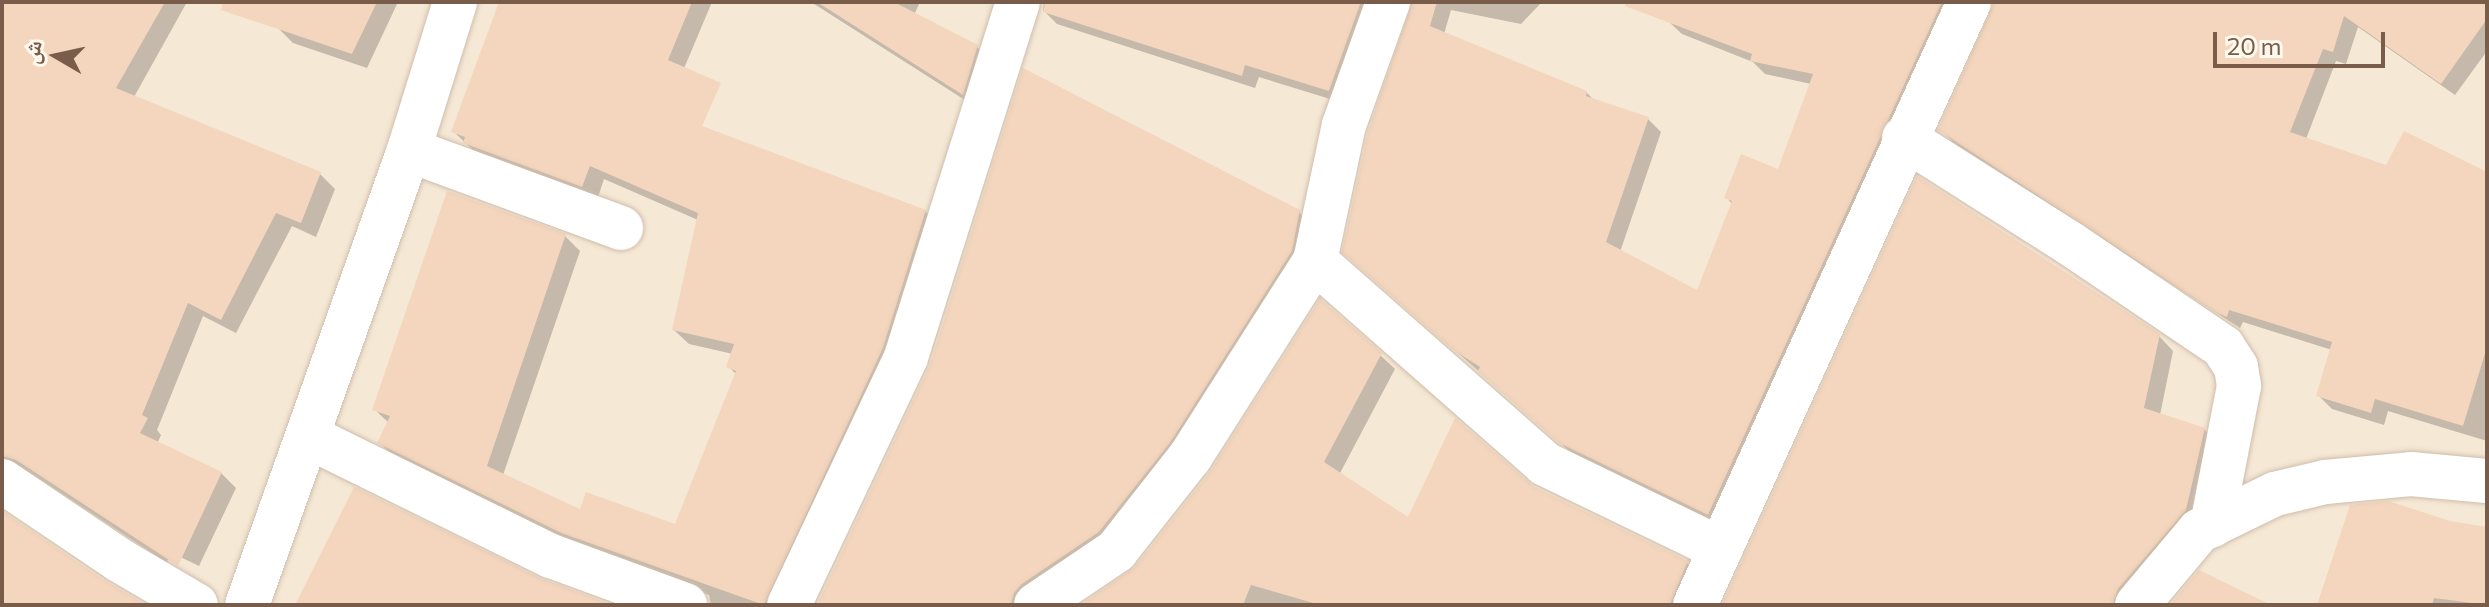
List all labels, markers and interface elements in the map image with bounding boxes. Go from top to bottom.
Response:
north arrow [16,16,96,96]
scale bar [2217,16,2389,66]
text: 20 m [2227,31,2281,60]
text: ش [17,39,47,66]

